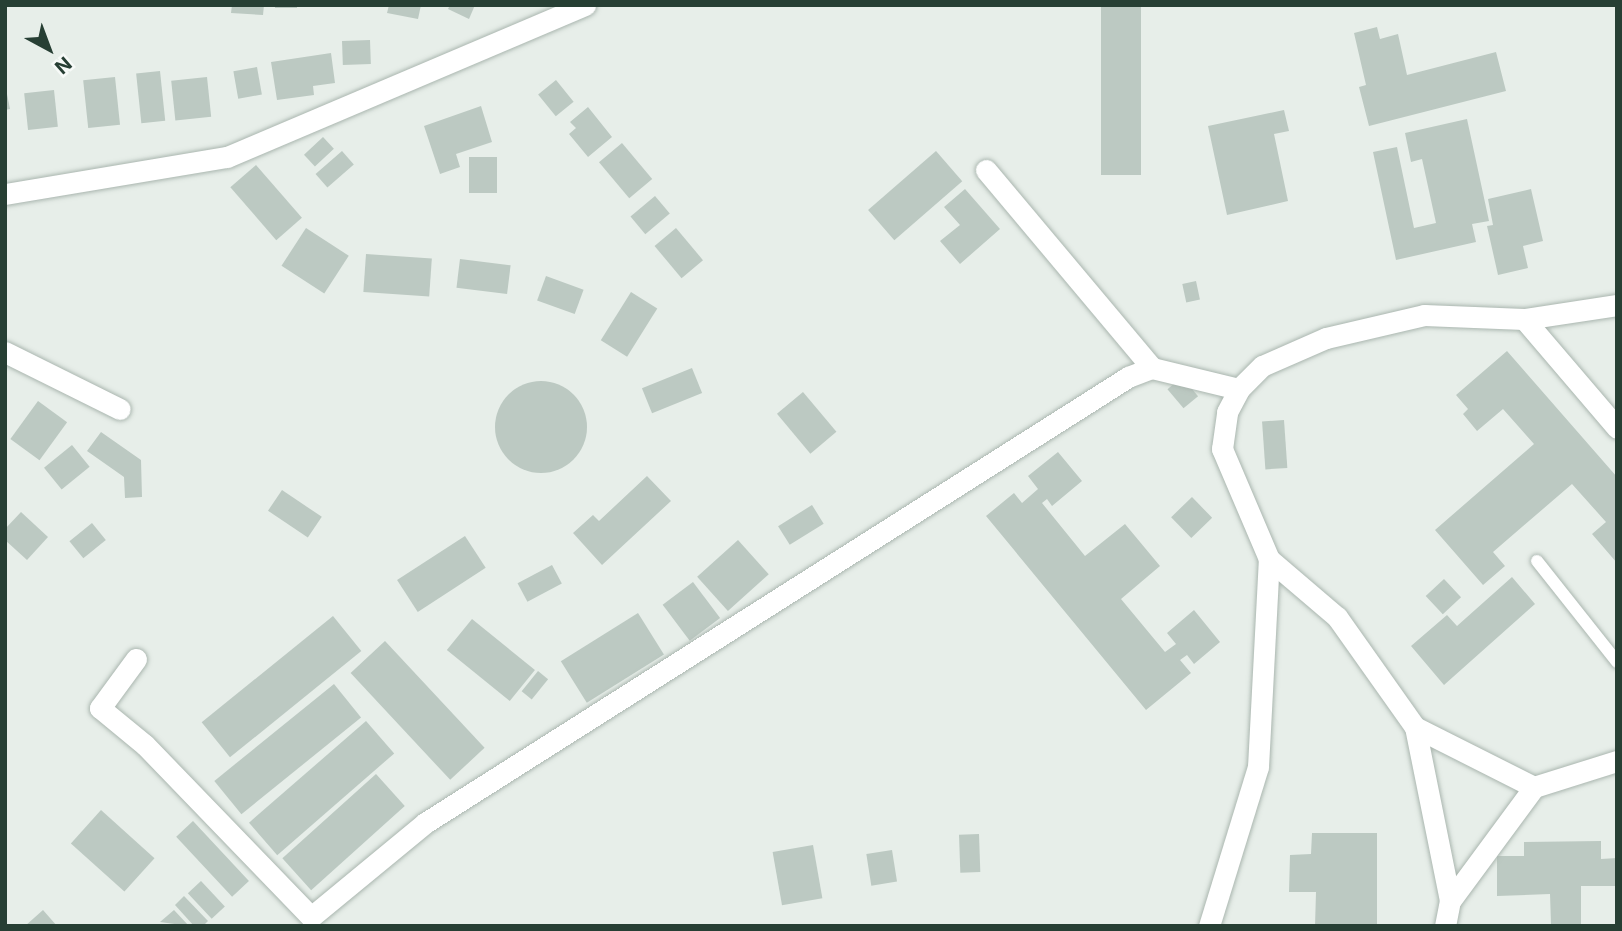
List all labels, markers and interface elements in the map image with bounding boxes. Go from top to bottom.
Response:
north arrow [14,14,84,84]
text: N [50,52,76,79]

